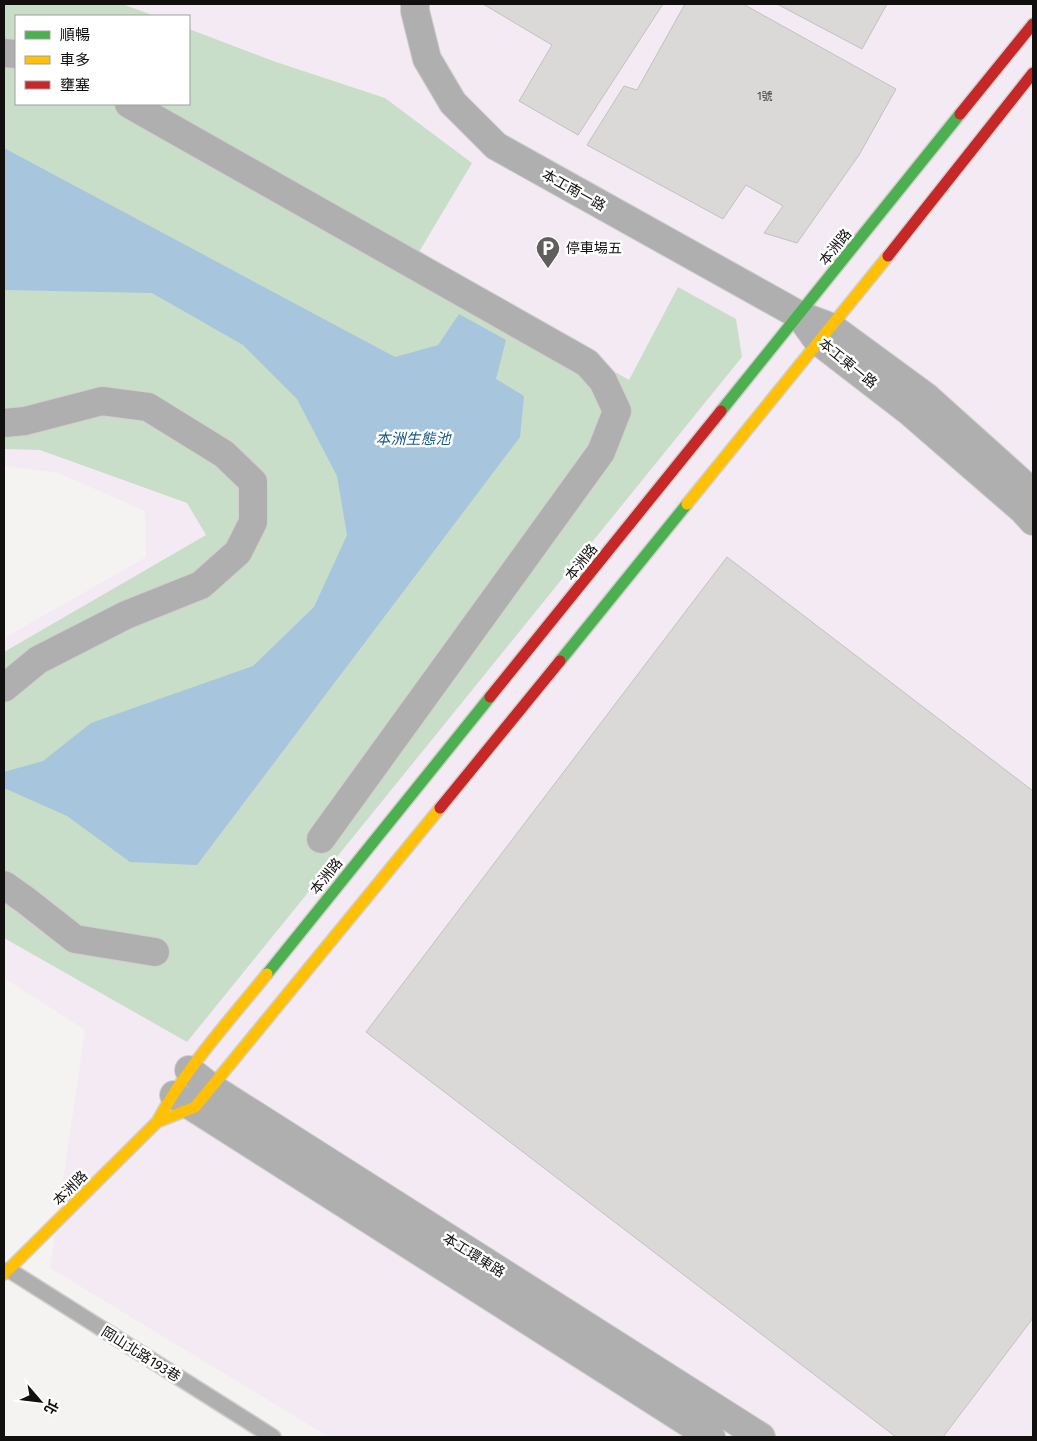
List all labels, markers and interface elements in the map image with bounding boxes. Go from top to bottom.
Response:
legend [15,15,190,105]
text: 順暢 [60,26,90,44]
text: 車多 [60,51,90,69]
text: 壅塞 [60,76,90,94]
house number: 1號 [757,90,773,103]
street label: 本工南一路 [539,166,608,215]
street label: 本洲路 [816,226,855,269]
parking icon: 停車場五 [535,235,561,269]
place label: 停車場五 [566,240,622,257]
street label: 本工東一路 [815,335,880,392]
water label: 本洲生態池 [375,430,452,448]
street label: 本洲路 [562,541,601,584]
street label: 本洲路 [307,855,346,898]
street label: 本洲路 [49,1167,91,1209]
street label: 本工環東路 [440,1230,508,1281]
street label: 岡山北路193巷 [98,1323,183,1386]
north arrow [15,1376,65,1426]
text: 北 [40,1397,62,1417]

